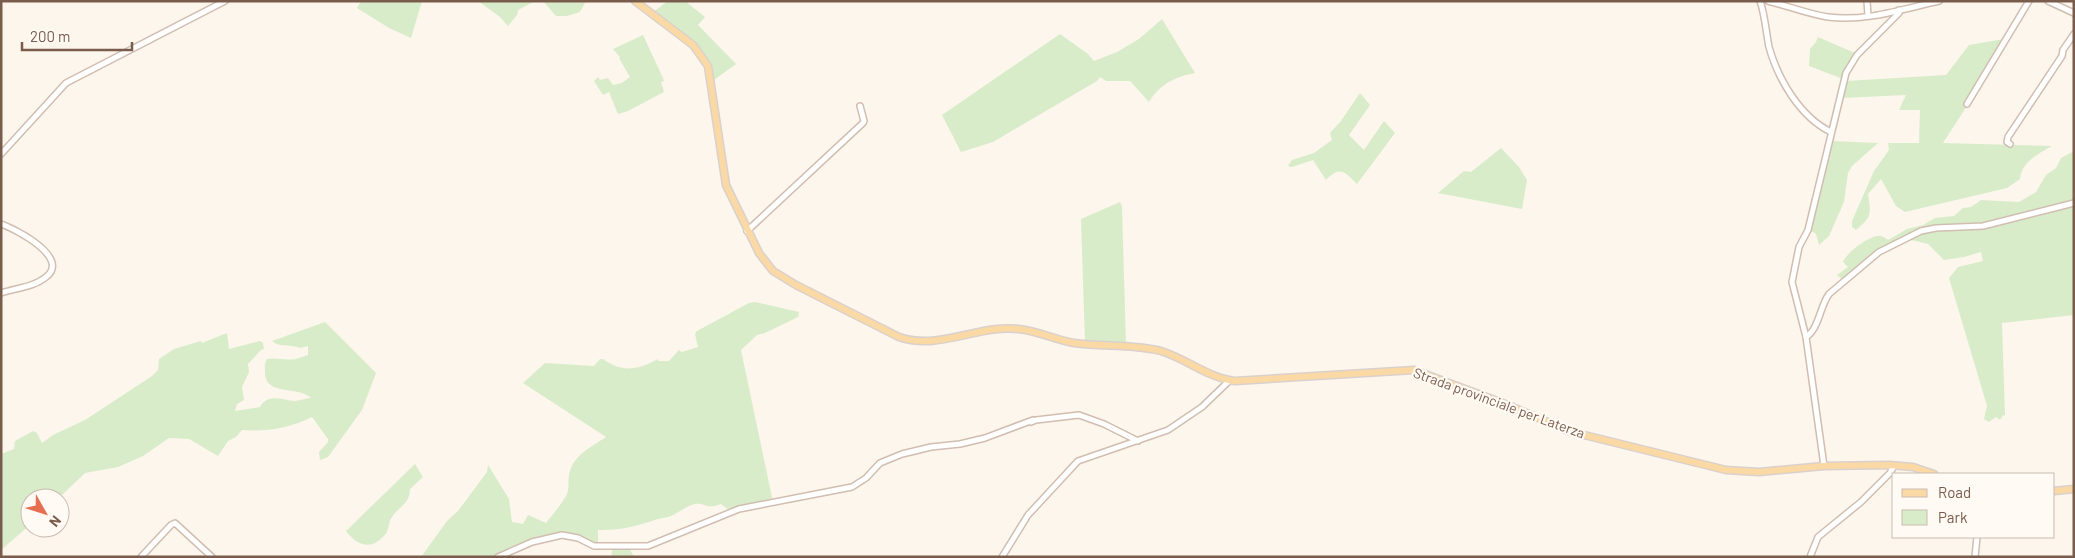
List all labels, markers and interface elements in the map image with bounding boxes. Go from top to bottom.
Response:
scale bar [22,20,132,52]
text: 200 m [30,27,70,45]
street label: Strada provinciale per Laterza [1411,364,1587,442]
legend [1892,473,2055,538]
text: Road [1938,483,1971,501]
north arrow [20,488,70,538]
text: Park [1938,508,1968,526]
text: N [46,513,65,530]

